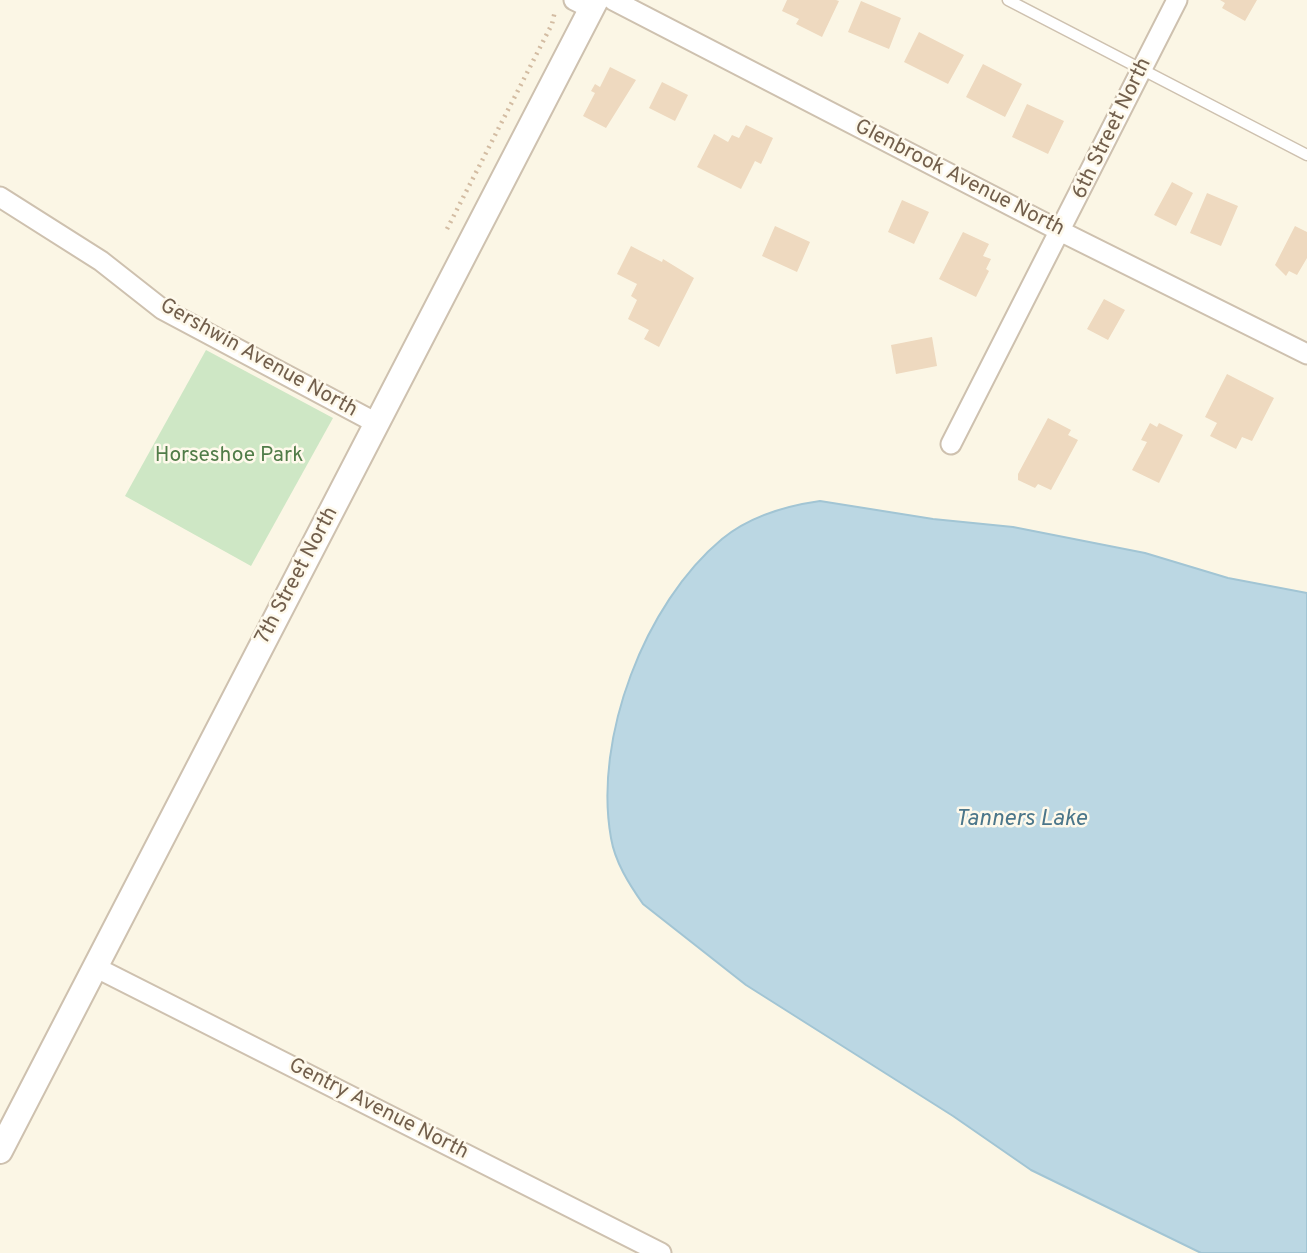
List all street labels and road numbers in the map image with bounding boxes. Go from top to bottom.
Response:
street label: 6th Street North [1068,54,1158,204]
street label: Glenbrook Avenue North [850,115,1068,243]
street label: Gershwin Avenue North [155,294,361,424]
street label: 7th Street North [251,503,345,649]
street label: Gentry Avenue North [284,1054,472,1166]

